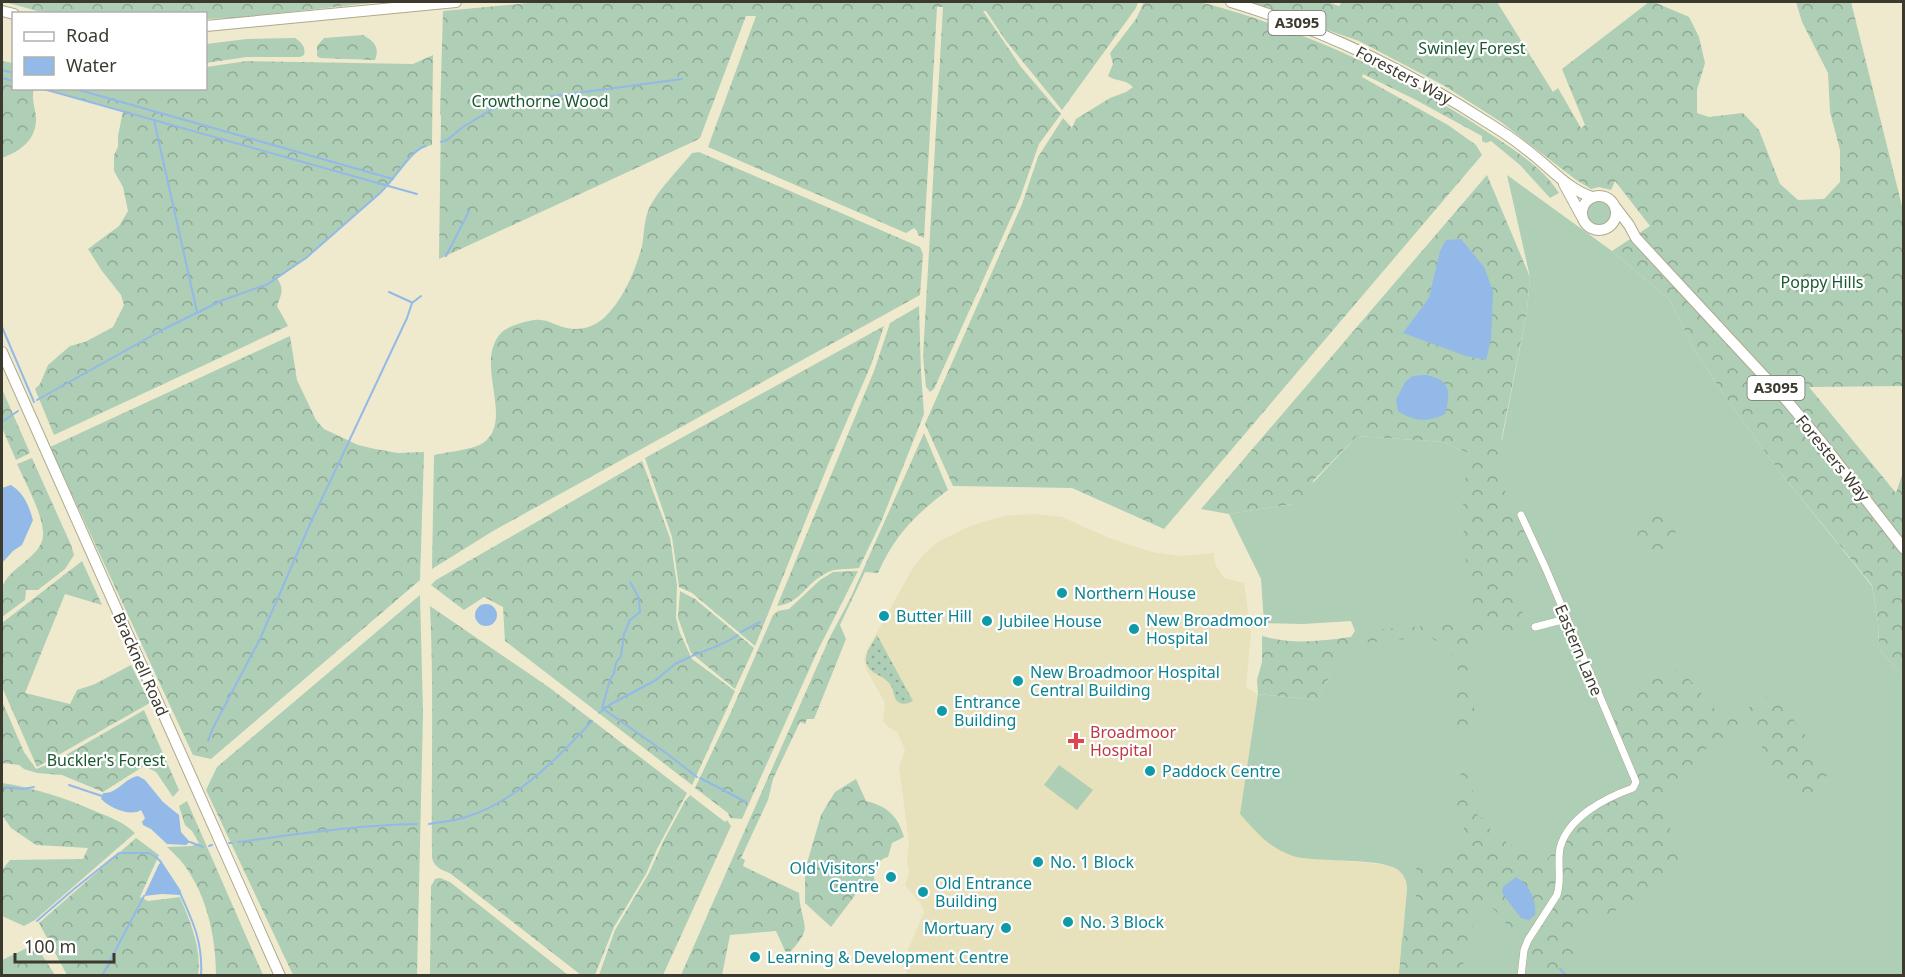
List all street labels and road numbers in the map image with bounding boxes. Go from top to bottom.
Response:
road number: A3095 [1268,11,1326,35]
street label: Foresters Way [1352,40,1457,110]
road number: A3095 [1748,376,1804,400]
street label: Foresters Way [1791,410,1875,507]
street label: Eastern Lane [1550,601,1608,699]
street label: Bracknell Road [108,609,174,719]

